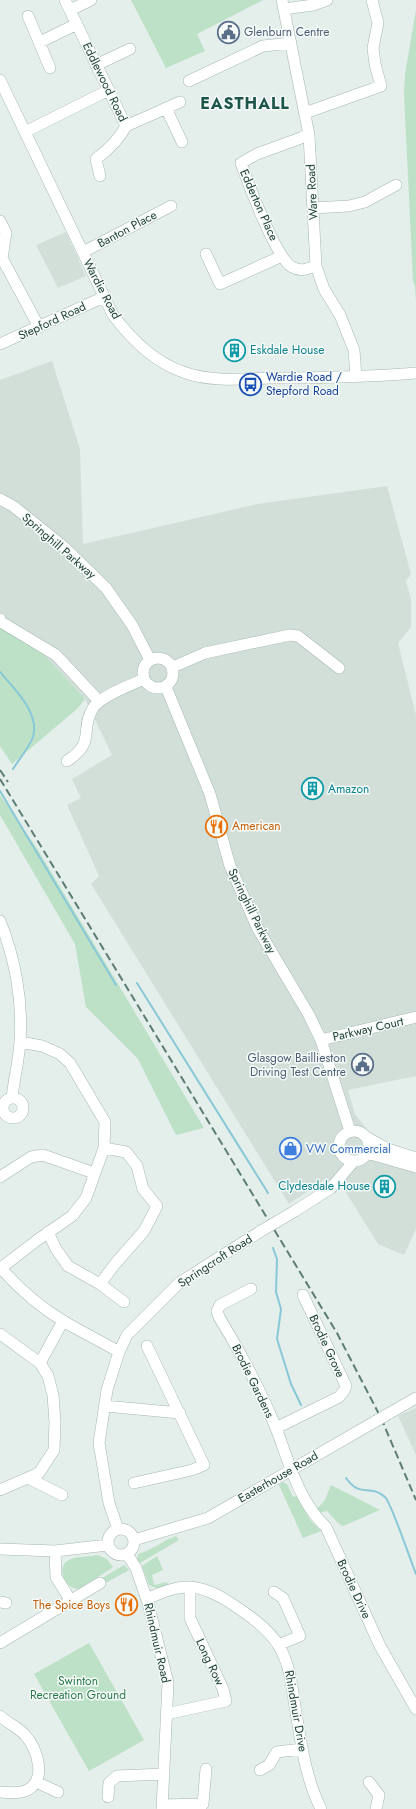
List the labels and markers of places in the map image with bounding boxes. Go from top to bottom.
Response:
public building icon: Glenburn Centre [216,19,242,45]
place label: Glenburn Centre [244,23,329,41]
building icon: Eskdale House [222,337,248,363]
place label: Eskdale House [250,341,324,359]
place label: Wardie Road / Stepford Road [266,368,342,400]
bus stop icon: Wardie Road / Stepford Road [238,371,264,397]
building icon: Amazon [300,776,326,802]
place label: Amazon [328,780,369,798]
restaurant icon: American [204,813,230,839]
place label: American [232,817,281,835]
place label: Glasgow Baillieston Driving Test Centre [247,1049,346,1081]
public building icon: Glasgow Baillieston Driving Test Centre [349,1052,375,1078]
shop icon: VW Commercial [278,1136,304,1162]
place label: VW Commercial [306,1140,391,1158]
building icon: Clydesdale House [372,1173,398,1199]
place label: Clydesdale House [278,1177,370,1195]
restaurant icon: The Spice Boys [113,1592,139,1618]
place label: The Spice Boys [33,1596,110,1614]

